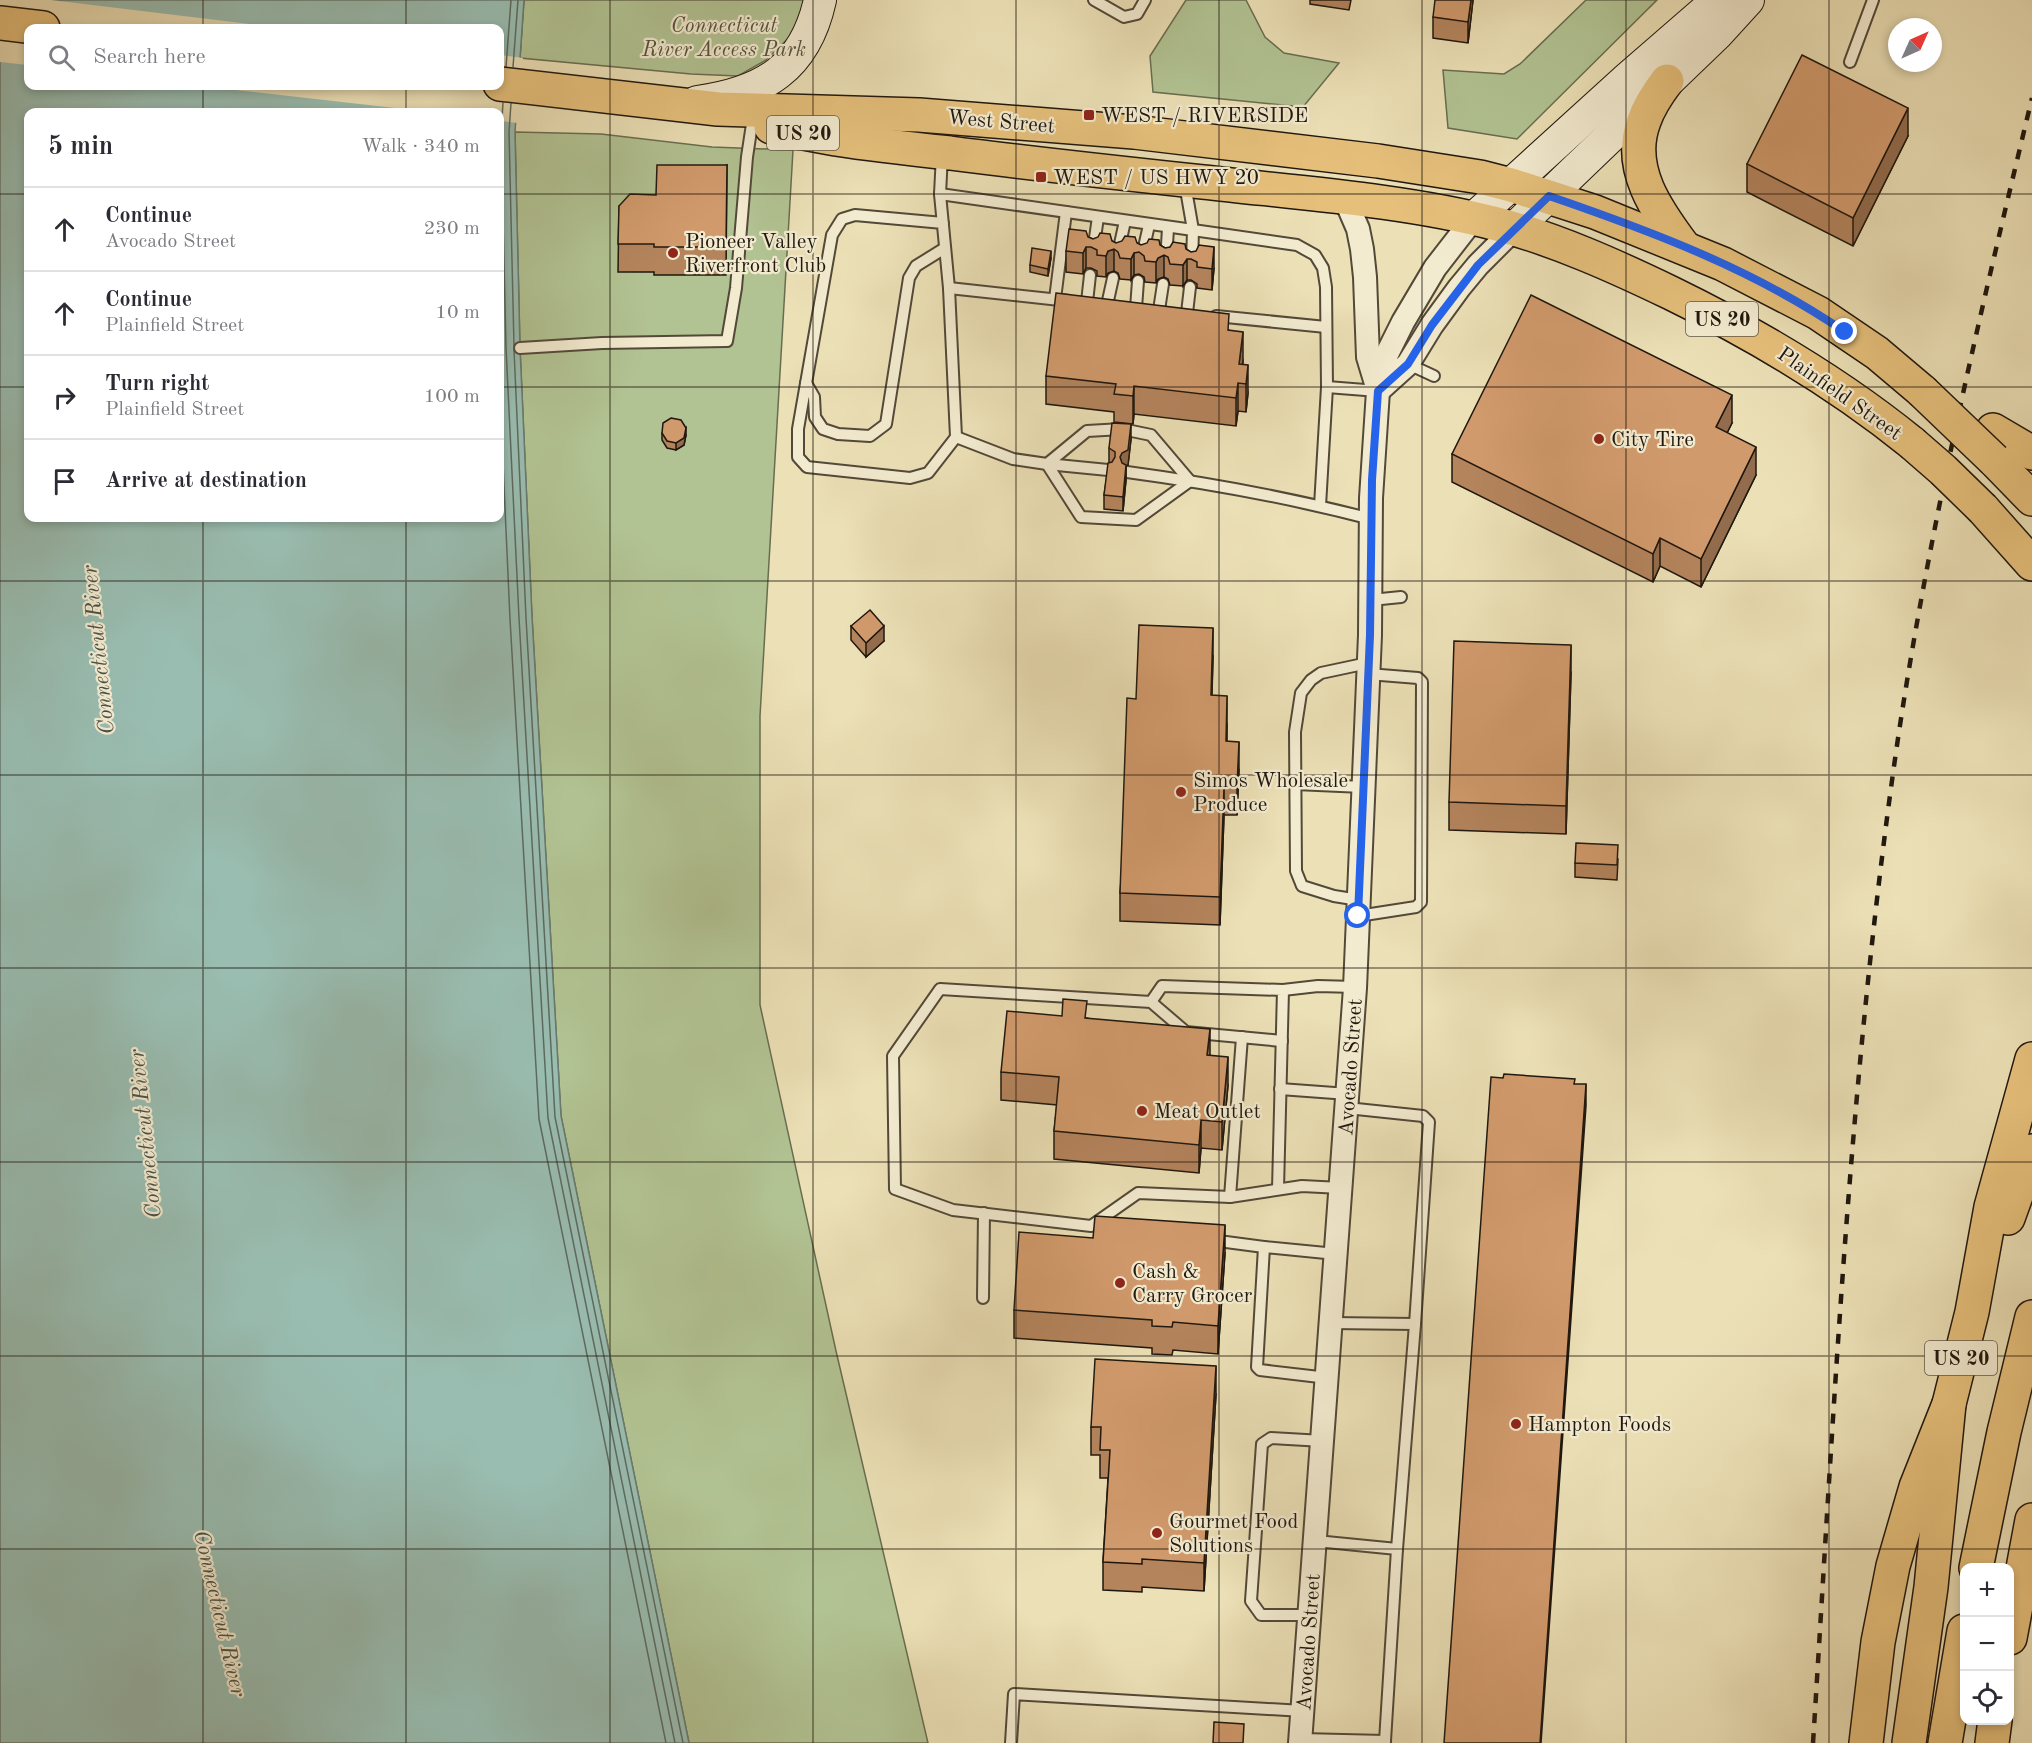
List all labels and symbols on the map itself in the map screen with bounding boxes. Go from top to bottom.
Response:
park label: Connecticut River Access Park [641,16,806,61]
north arrow [1888,18,1942,72]
place label: WEST / RIVERSIDE [1101,106,1308,127]
street label: West Street [946,107,1056,138]
marker: WEST / RIVERSIDE [1082,108,1096,122]
road number: US 20 [767,116,839,150]
place label: WEST / US HWY 20 [1053,168,1259,189]
marker: WEST / US HWY 20 [1034,170,1048,184]
place label: Pioneer Valley Riverfront Club [685,232,826,277]
marker: Pioneer Valley Riverfront Club [666,246,680,260]
road number: US 20 [1686,302,1758,336]
route end [1831,318,1857,344]
street label: Plainfield Street [1773,344,1905,445]
place label: City Tire [1611,430,1694,451]
marker: City Tire [1592,432,1606,446]
water label: Connecticut River [79,564,119,735]
place label: Simos Wholesale Produce [1193,771,1348,816]
marker: Simos Wholesale Produce [1174,785,1188,799]
route start [1344,902,1370,928]
street label: Avocado Street [1336,998,1367,1137]
water label: Connecticut River [126,1048,166,1219]
place label: Meat Outlet [1154,1102,1261,1123]
marker: Meat Outlet [1135,1104,1149,1118]
place label: Cash & Carry Grocer [1132,1262,1253,1307]
marker: Cash & Carry Grocer [1113,1276,1127,1290]
road number: US 20 [1925,1341,1997,1375]
place label: Hampton Foods [1528,1415,1671,1436]
marker: Hampton Foods [1509,1417,1523,1431]
place label: Gourmet Food Solutions [1169,1512,1298,1557]
marker: Gourmet Food Solutions [1150,1526,1164,1540]
water label: Connecticut River [189,1528,249,1699]
street label: Avocado Street [1294,1573,1325,1712]

